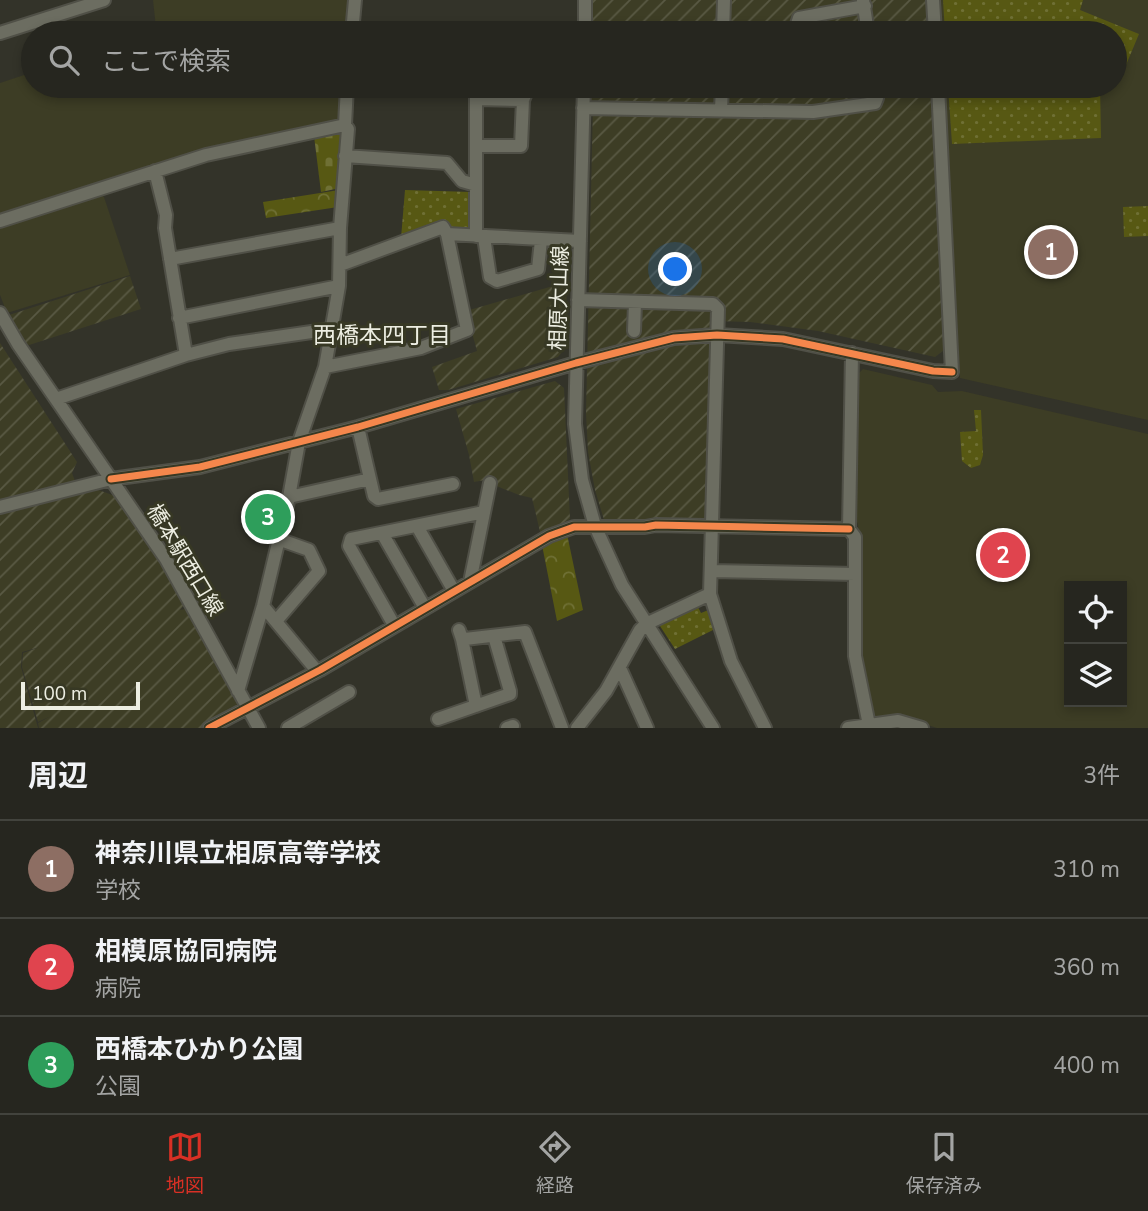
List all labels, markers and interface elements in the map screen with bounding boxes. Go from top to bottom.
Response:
search box [21,21,1127,98]
icon: search [45,41,83,79]
text: ここで検索 [101,44,231,79]
pin: 1 [1028,226,1074,278]
street label: 相原大山線 [543,245,575,351]
your location [658,252,692,286]
district label: 西橋本四丁目 [313,320,451,351]
pin: 3 [245,491,291,543]
street label: 橋本駅西口線 [141,499,229,621]
pin: 2 [980,529,1026,581]
map controls [1064,581,1127,707]
button: locate [1064,581,1127,644]
button: layers [1064,644,1127,707]
scale bar [21,679,140,711]
text: 100 m [32,681,87,707]
text: 周辺 [28,756,88,797]
text: 3件 [1083,760,1120,791]
text: 神奈川県立相原高等学校 [95,836,381,871]
text: 1 [44,854,58,885]
text: 310 m [1053,854,1120,885]
text: 学校 [95,875,141,906]
text: 相模原協同病院 [95,934,277,969]
text: 2 [44,952,58,983]
text: 360 m [1053,952,1120,983]
text: 病院 [95,973,141,1004]
text: 西橋本ひかり公園 [95,1032,303,1067]
text: 3 [44,1050,58,1081]
text: 400 m [1053,1050,1120,1081]
text: 公園 [95,1071,141,1102]
tab: 地図 [166,1128,204,1199]
tab: 経路 [536,1128,574,1199]
tab: 保存済み [906,1128,982,1199]

